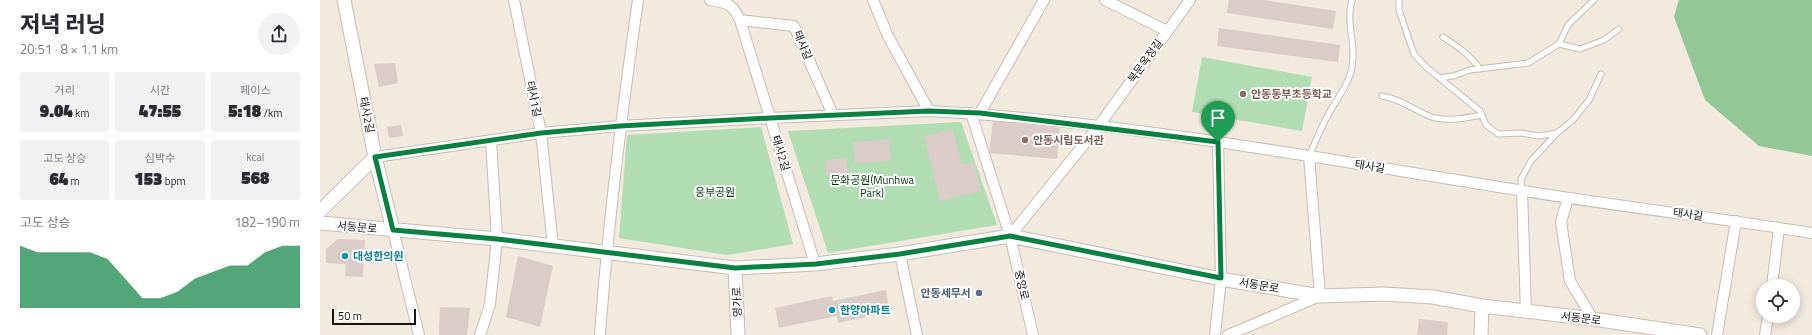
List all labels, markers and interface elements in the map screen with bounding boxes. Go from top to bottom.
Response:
text: 저녁 러닝 [20,7,106,41]
button: share [258,13,300,55]
street label: 태사길 [790,28,816,62]
street label: 북문옥정길 [1124,36,1166,86]
text: 20:51 · 8 × 1.1 km [20,39,118,59]
street label: 태사1길 [522,79,546,119]
text: 거리 [55,82,75,98]
text: 시간 [150,82,170,98]
text: 페이스 [240,82,271,98]
place label: 안동동부초등학교 [1251,86,1332,102]
marker: 안동동부초등학교 [1238,89,1248,99]
street label: 태사2길 [356,96,378,134]
text: 9.04 [40,98,73,124]
text: 47:55 [139,98,181,124]
text: 5:18 [228,98,261,124]
pin [1201,101,1235,142]
text: km [73,105,90,121]
text: /km [261,105,283,121]
icon: arrive [1207,107,1229,129]
place label: 안동시립도서관 [1033,132,1104,148]
street label: 태사2길 [768,133,794,173]
marker: 안동시립도서관 [1020,135,1030,145]
text: kcal [246,149,264,165]
text: 고도 상승 [43,150,86,166]
text: 심박수 [145,150,175,166]
street label: 태사길 [1354,156,1386,176]
text: 568 [241,165,269,191]
text: 64 [50,166,68,192]
text: 153 [134,166,162,192]
park label: 문화공원(Munhwa Park) [830,172,915,201]
text: m [68,173,80,189]
text: bpm [162,173,186,189]
park label: 웅부공원 [695,184,735,200]
street label: 태사길 [1672,204,1704,224]
text: 고도 상승 [20,212,71,232]
text: 182–190 m [234,212,300,232]
street label: 서동문로 [336,217,378,237]
place label: 대성한의원 [353,248,404,264]
marker: 대성한의원 [340,251,350,261]
street label: 중앙로 [1011,268,1033,302]
street label: 서동문로 [1238,274,1280,296]
map controls [1756,279,1800,323]
button: locate [1756,279,1800,323]
place label: 안동세무서 [920,285,971,301]
street label: 영가로 [728,287,746,317]
marker: 안동세무서 [974,288,984,298]
place label: 한양아파트 [840,302,891,318]
marker: 한양아파트 [827,305,837,315]
scale bar [332,307,416,326]
text: 50 m [338,308,362,324]
street label: 서동문로 [1560,308,1602,328]

